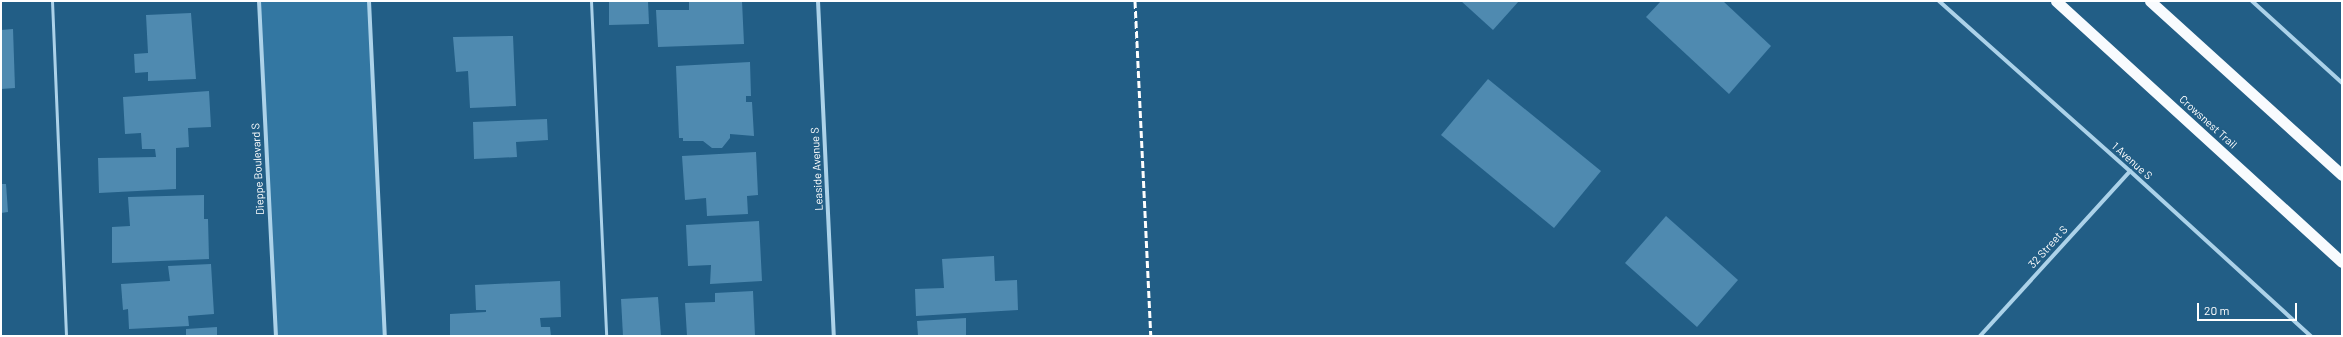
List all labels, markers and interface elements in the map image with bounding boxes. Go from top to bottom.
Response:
street label: Crowsnest Trail [2176,93,2240,151]
street label: Dieppe Boulevard S [249,123,267,215]
street label: Leaside Avenue S [808,127,826,211]
street label: 1 Avenue S [2109,139,2155,183]
street label: 32 Street S [2026,223,2070,271]
scale bar [2199,295,2299,321]
text: 20 m [2204,303,2230,317]

